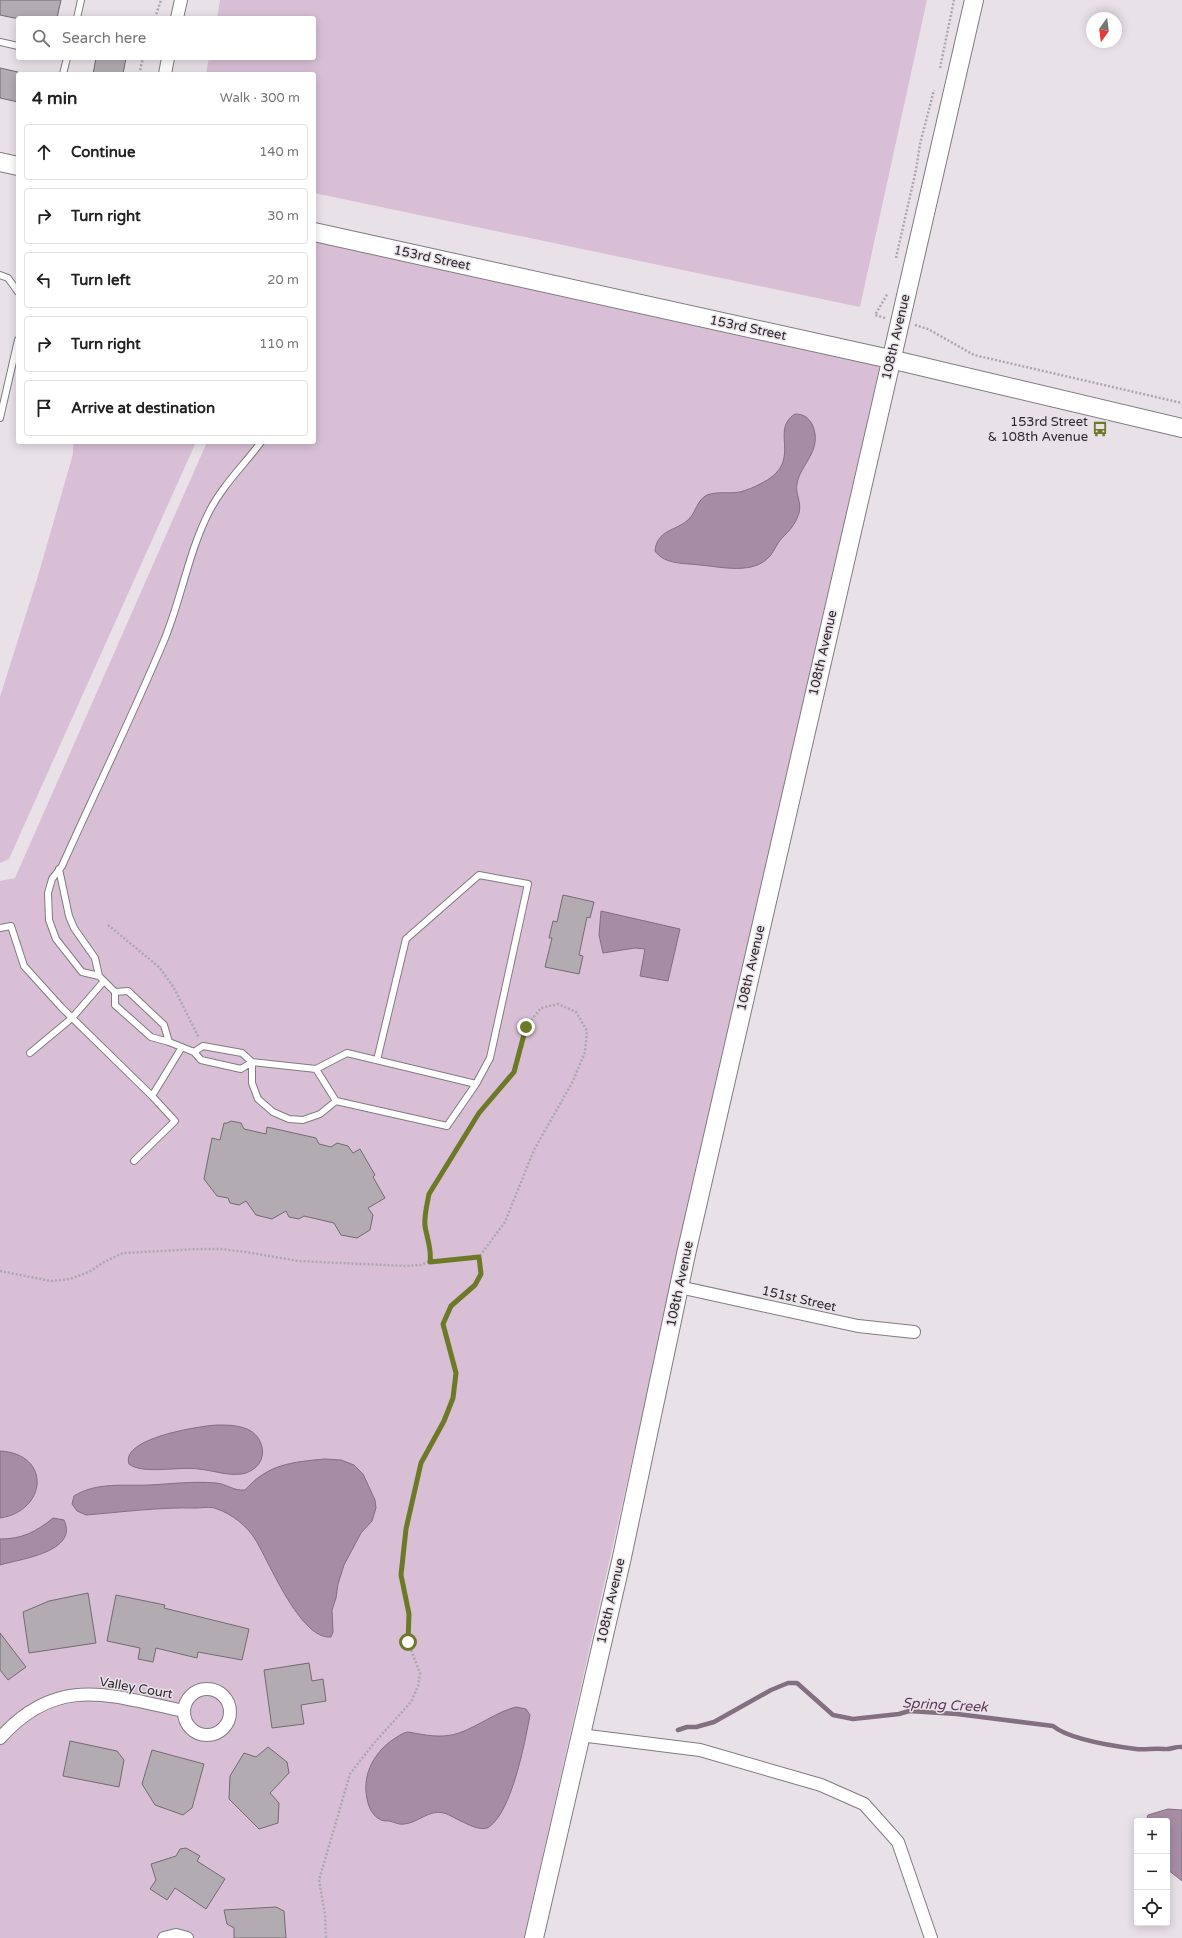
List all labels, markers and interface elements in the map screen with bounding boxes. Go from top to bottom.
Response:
north arrow [1086,12,1122,48]
search box [16,16,316,60]
icon: search [30,27,52,49]
text: Search here [62,29,146,47]
text: 4 min [32,88,77,109]
text: Walk · 300 m [220,90,300,106]
icon: ahead [33,141,55,163]
text: Continue [71,143,135,161]
text: 140 m [259,144,299,160]
icon: right [33,205,55,227]
text: Turn right [71,207,141,225]
text: 30 m [267,208,299,224]
street label: 153rd Street [392,242,472,274]
icon: left [33,269,55,291]
text: Turn left [71,271,131,289]
text: 20 m [267,272,299,288]
street label: 108th Avenue [878,293,914,381]
street label: 153rd Street [708,312,788,344]
icon: right [33,333,55,355]
text: Turn right [71,335,141,353]
text: 110 m [259,336,299,352]
icon: arrive [33,397,55,419]
text: Arrive at destination [71,399,215,417]
place label: 153rd Street & 108th Avenue [988,414,1088,445]
bus stop icon: 153rd Street & 108th Avenue [1091,420,1109,438]
street label: 108th Avenue [805,609,841,697]
street label: 108th Avenue [733,924,769,1012]
route end [517,1018,535,1036]
street label: 108th Avenue [663,1240,697,1328]
street label: 151st Street [760,1283,838,1315]
street label: 108th Avenue [593,1557,629,1645]
route start [399,1633,417,1651]
street label: Valley Court [98,1674,174,1702]
water label: Spring Creek [902,1694,989,1716]
map controls [1134,1818,1170,1926]
button: + [1134,1818,1170,1854]
button: − [1134,1854,1170,1890]
button: locate [1134,1890,1170,1926]

